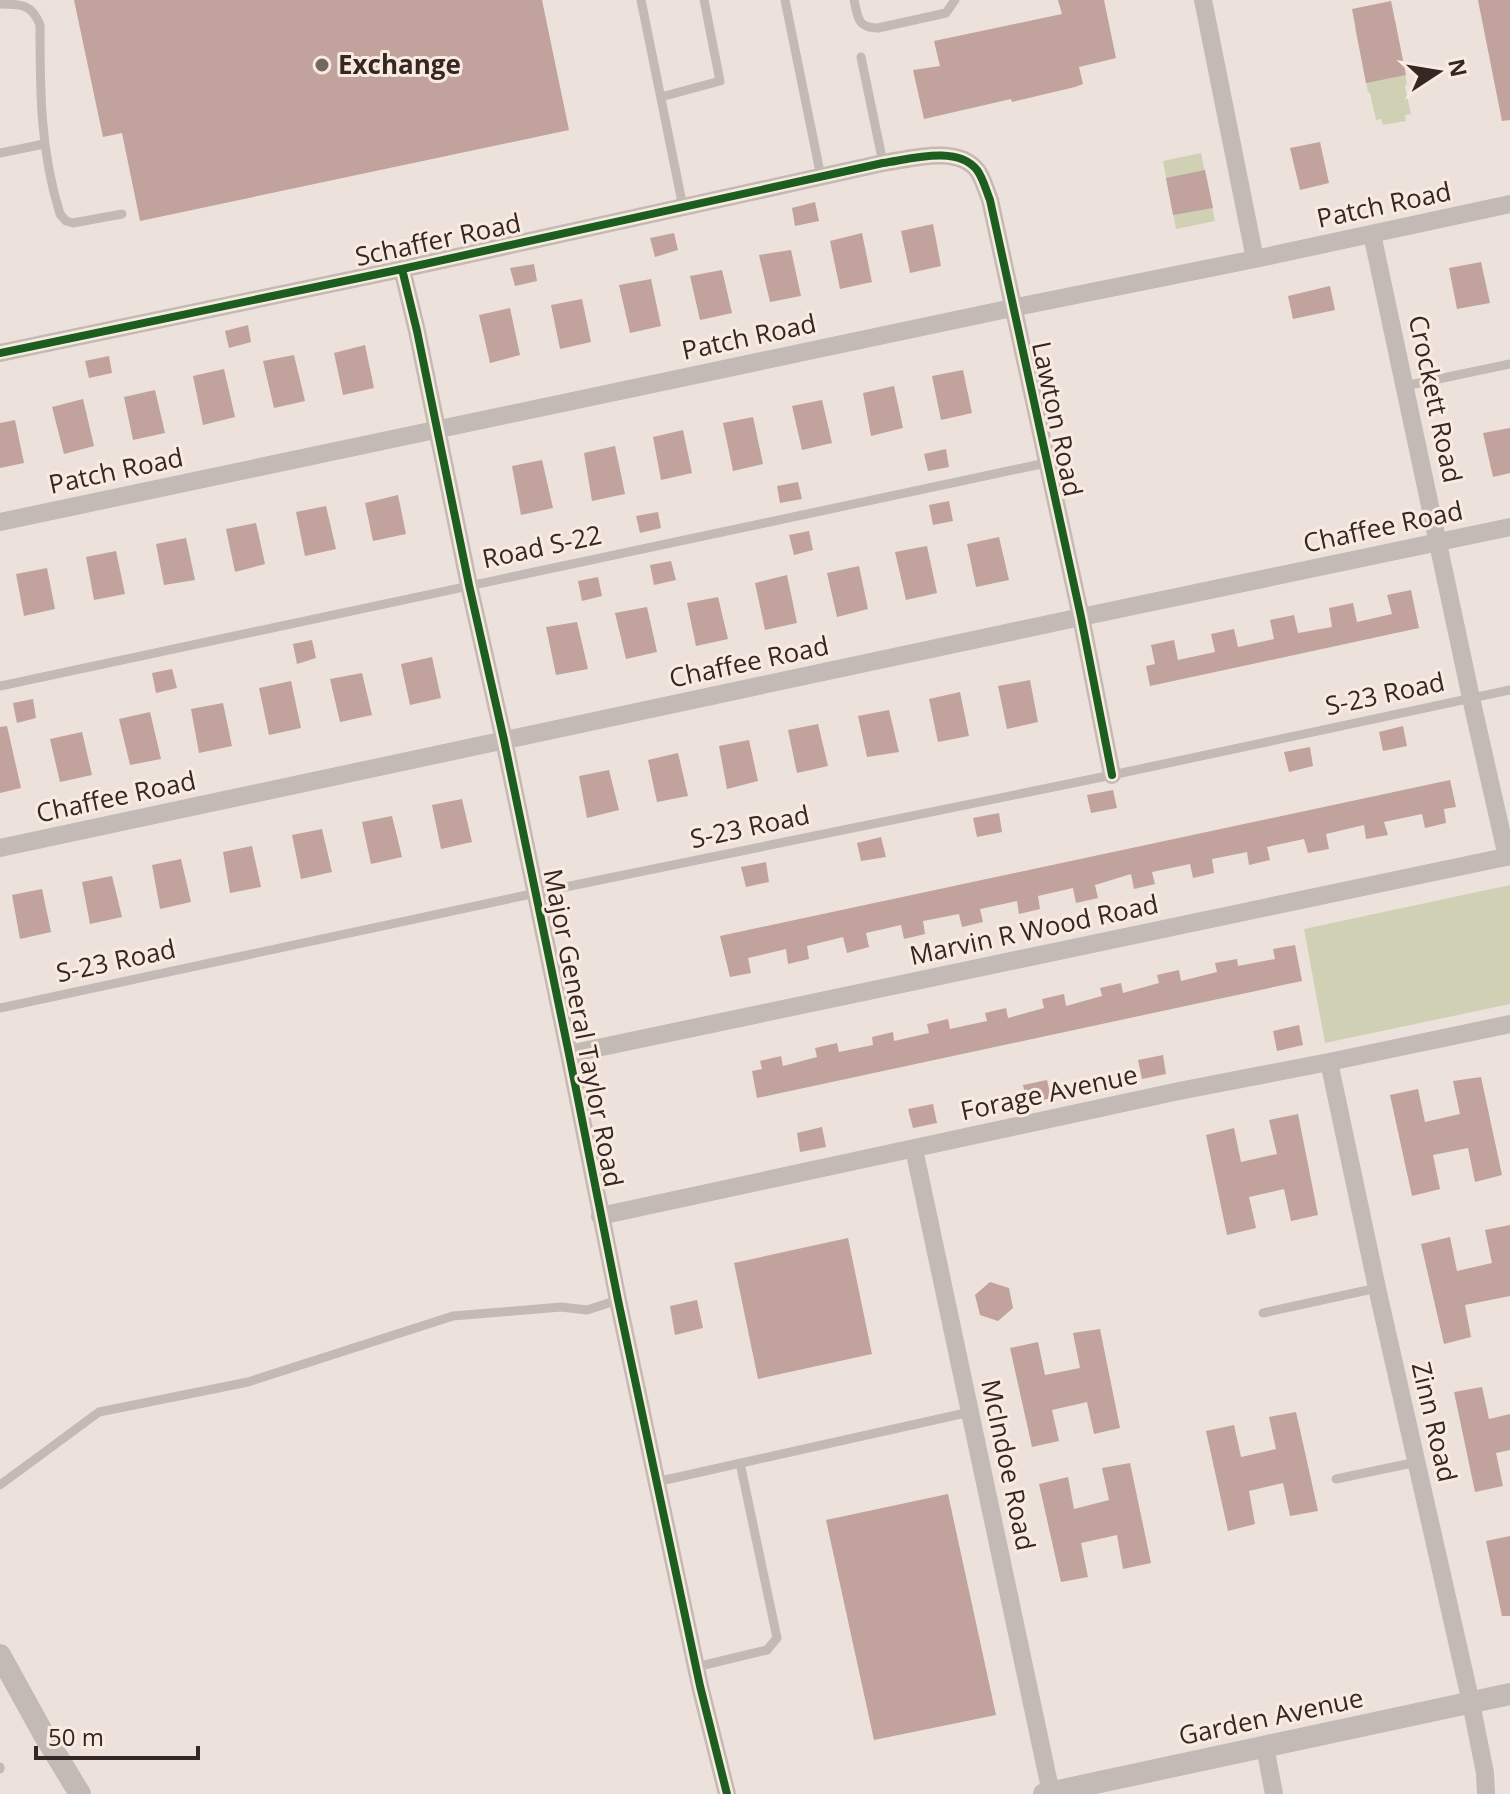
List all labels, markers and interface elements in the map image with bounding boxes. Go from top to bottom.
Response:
north arrow [1398,32,1478,112]
place label: Exchange [338,46,461,82]
marker: Exchange [313,56,331,74]
text: N [1442,56,1475,80]
street label: Patch Road [1313,172,1454,236]
street label: Schaffer Road [352,204,524,274]
street label: Patch Road [678,304,819,368]
street label: Crockett Road [1401,312,1471,486]
street label: Lawton Road [1024,338,1092,500]
street label: Patch Road [45,438,186,502]
street label: Chaffee Road [1300,492,1466,560]
street label: Road S-22 [479,516,605,576]
street label: Chaffee Road [666,627,832,695]
street label: S-23 Road [1322,663,1448,723]
street label: Chaffee Road [33,762,199,830]
street label: S-23 Road [687,796,813,856]
street label: Major General Taylor Road [535,866,632,1190]
street label: Marvin R Wood Road [906,885,1162,973]
street label: S-23 Road [53,930,179,990]
street label: Forage Avenue [957,1056,1141,1128]
street label: Zinn Road [1404,1358,1466,1485]
street label: McIndoe Road [973,1376,1045,1554]
street label: Garden Avenue [1175,1679,1366,1753]
scale bar [36,1710,198,1760]
text: 50 m [48,1720,104,1753]

